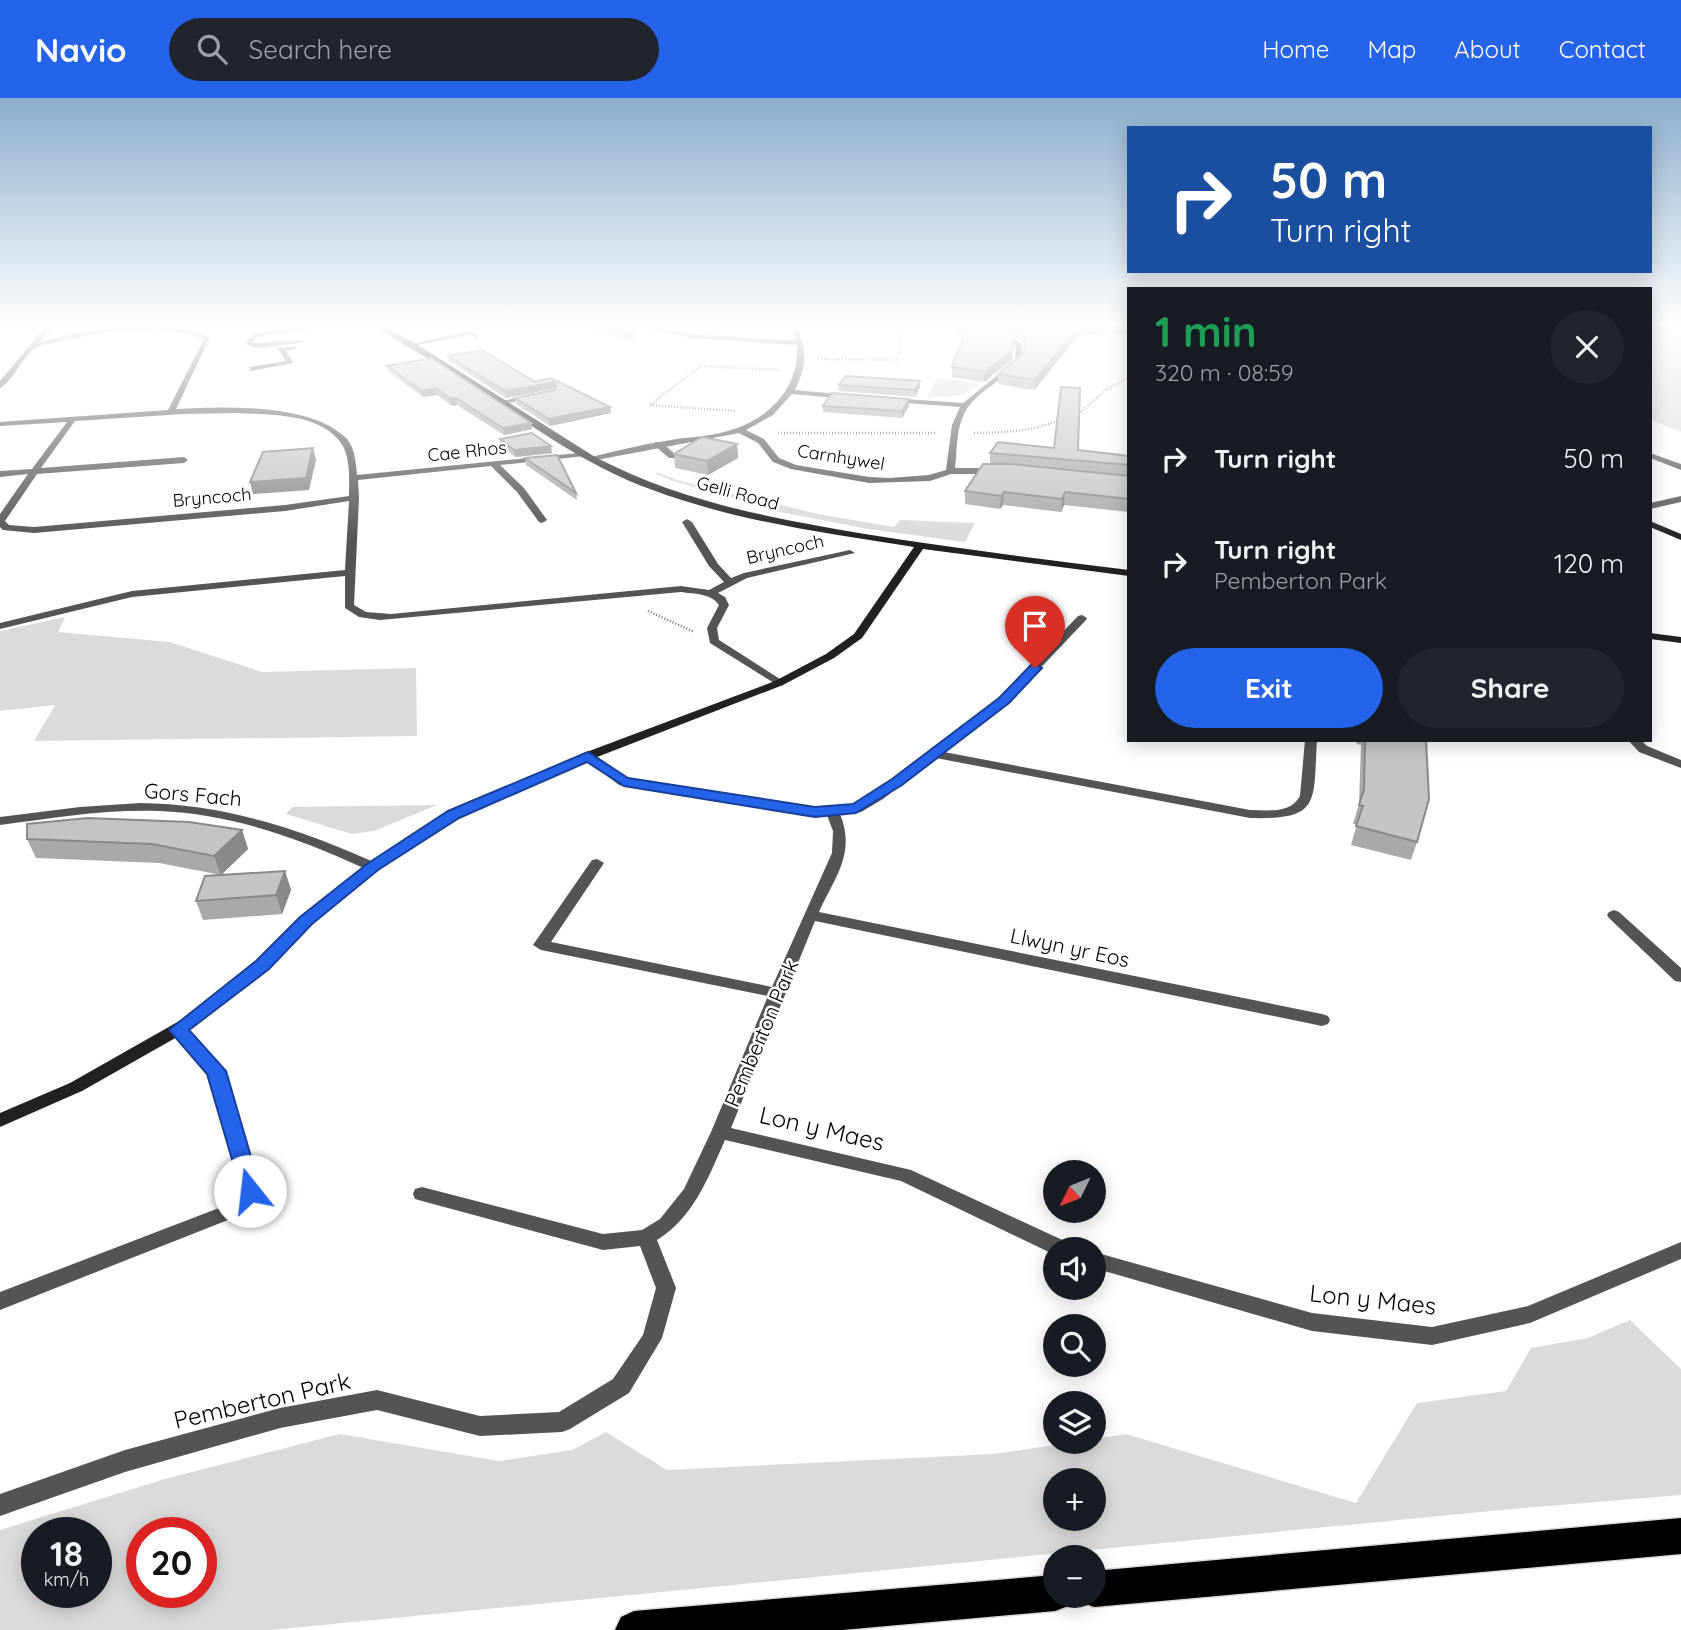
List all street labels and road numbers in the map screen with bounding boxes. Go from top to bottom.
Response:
street label: Cae Rhos [426,435,508,467]
street label: Carnhywel [796,439,886,475]
street label: Gelli Road [694,471,782,515]
street label: Bryncoch [172,482,252,512]
street label: Bryncoch [744,529,826,569]
street label: Gors Fach [143,777,243,811]
street label: Llwyn yr Eos [1008,922,1132,972]
street label: Pemberton Park [718,955,804,1111]
street label: Lon y Maes [757,1099,887,1157]
street label: Lon y Maes [1308,1277,1438,1321]
street label: Pemberton Park [171,1365,353,1435]

